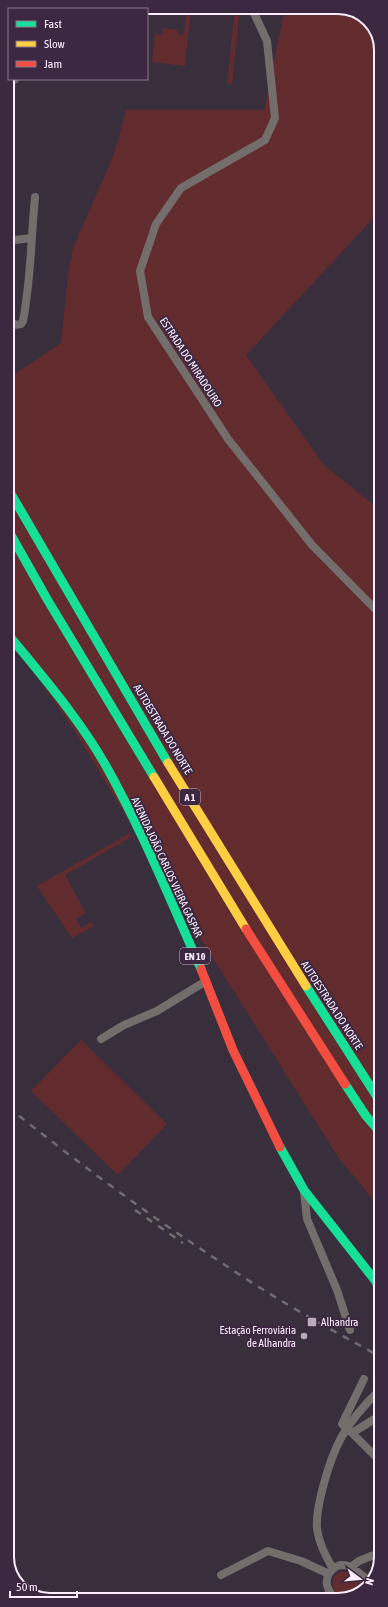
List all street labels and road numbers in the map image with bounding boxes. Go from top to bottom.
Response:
street label: ESTRADA DO MIRADOURO [158,315,224,409]
street label: AUTOESTRADA DO NORTE [131,682,195,777]
road number: A 1 [180,789,200,805]
street label: AVENIDA JOÃO CARLOS VIEIRA GASPAR [129,795,205,939]
road number: EN 10 [180,948,210,964]
street label: AUTOESTRADA DO NORTE [299,959,365,1052]

